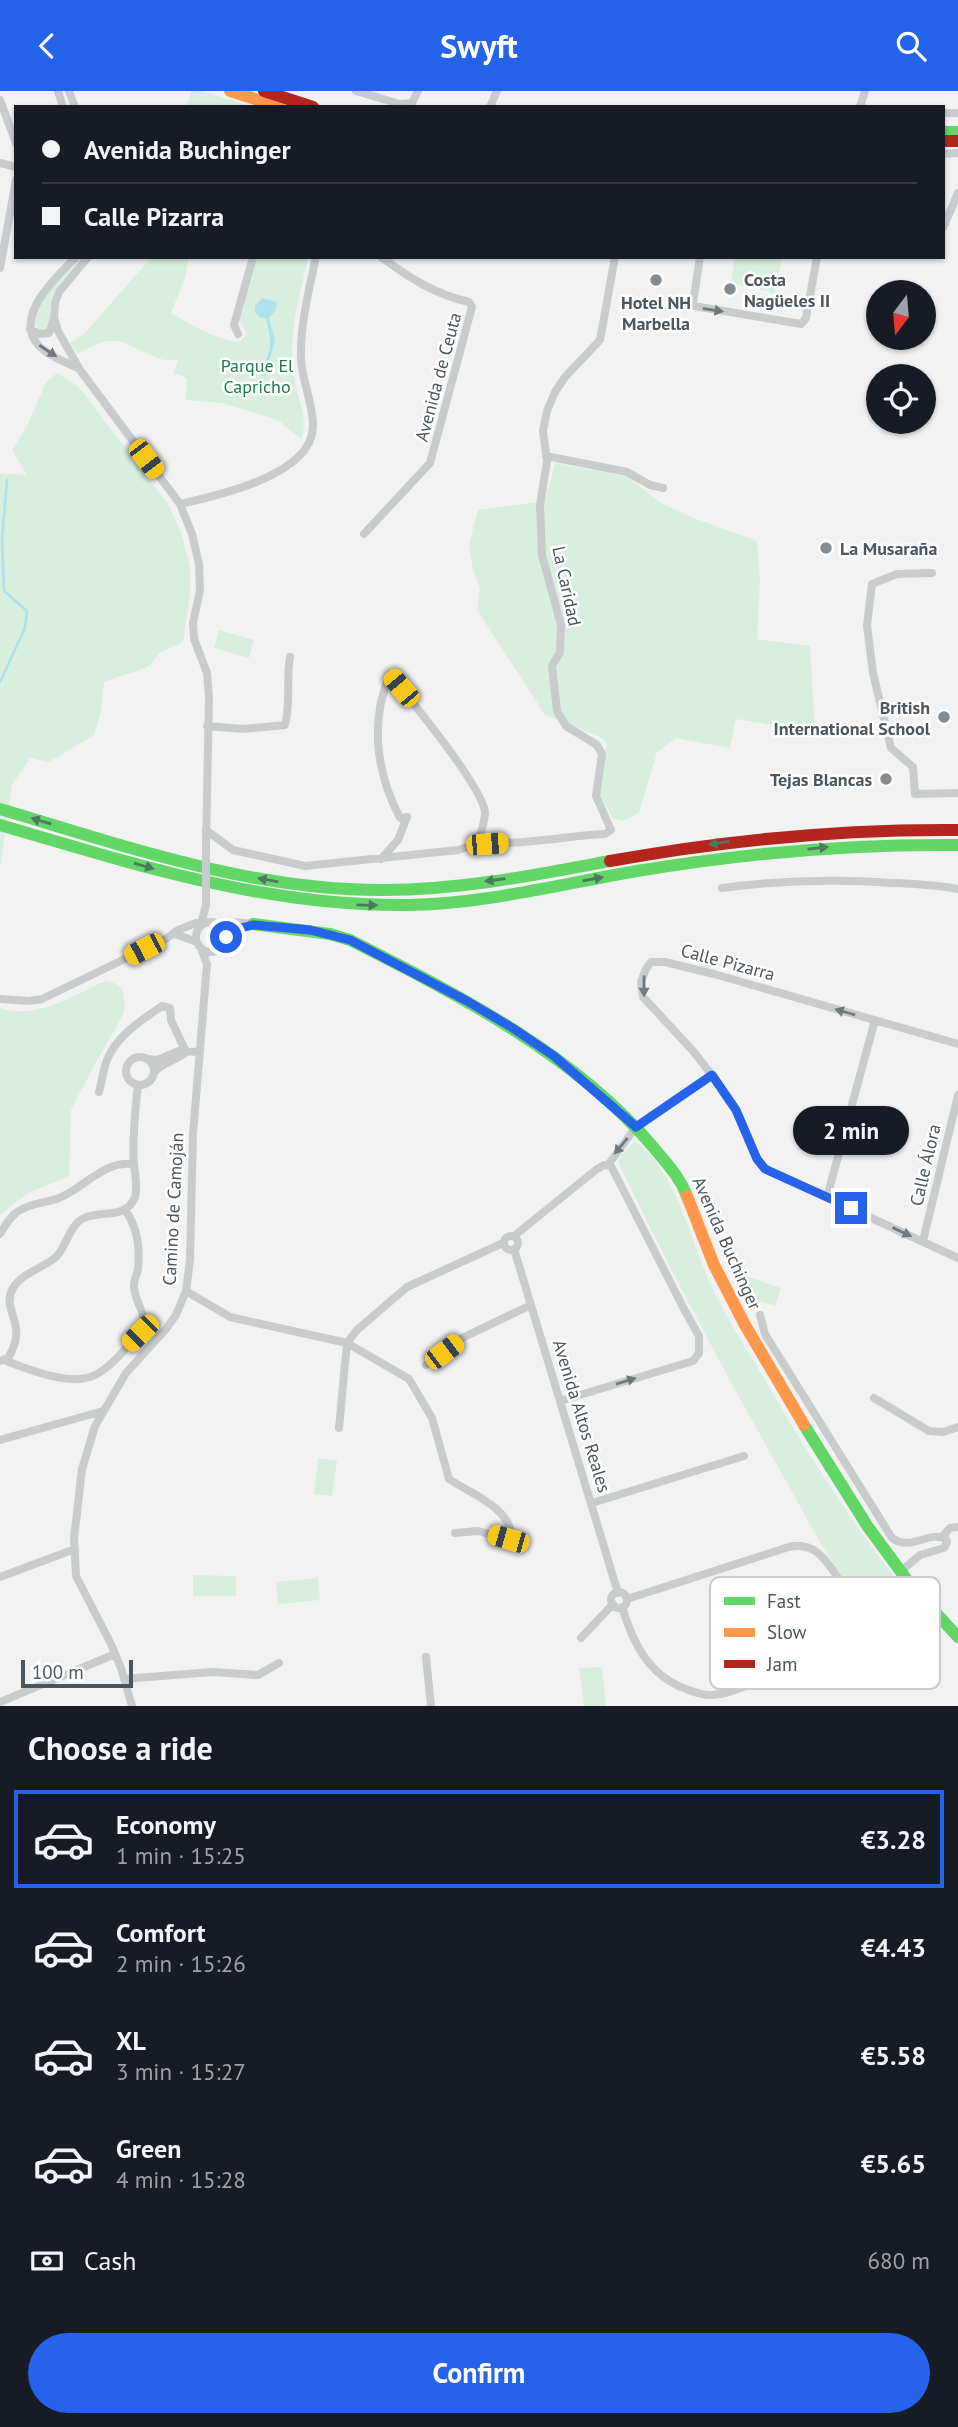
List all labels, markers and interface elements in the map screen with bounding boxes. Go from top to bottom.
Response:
text: Swyft [440,25,518,67]
icon: back [28,27,66,65]
icon: search [892,27,930,65]
text: Avenida Buchinger [84,133,291,166]
text: Calle Pizarra [84,200,224,233]
place label: Costa Nagüeles II [744,268,830,312]
marker: Hotel NH Marbella [648,272,664,288]
north arrow [866,280,936,350]
map controls [866,280,936,434]
marker: Costa Nagüeles II [722,281,738,297]
place label: Hotel NH Marbella [621,291,691,335]
one-way arrow [702,305,724,316]
street label: Avenida de Ceuta [410,310,466,444]
one-way arrow [39,344,57,358]
park label: Parque El Capricho [221,354,294,398]
button: locate [866,364,936,434]
car [125,436,168,482]
place label: La Musaraña [840,537,937,560]
marker: La Musaraña [818,540,834,556]
street label: La Caridad [547,544,587,628]
car [380,665,423,711]
place label: British International School [774,696,931,740]
marker: British International School [936,709,952,725]
place label: Tejas Blancas [770,768,872,791]
marker: Tejas Blancas [878,771,894,787]
one-way arrow [30,815,52,826]
car [466,832,509,856]
one-way arrow [708,838,730,849]
one-way arrow [807,842,829,853]
one-way arrow [133,861,155,872]
one-way arrow [582,873,604,884]
one-way arrow [257,874,279,885]
one-way arrow [483,875,505,886]
one-way arrow [356,899,378,911]
route start [210,921,242,953]
car [121,930,168,968]
street label: Calle Pizarra [678,938,778,986]
one-way arrow [638,975,650,997]
one-way arrow [835,1006,856,1016]
callout: 2 min [793,1107,909,1155]
text: 2 min [823,1116,879,1145]
street label: Calle Álora [904,1122,946,1208]
street label: Camino de Camoján [158,1132,188,1286]
one-way arrow [614,1136,629,1154]
street label: Avenida Buchinger [687,1173,767,1313]
route end [835,1192,867,1224]
one-way arrow [892,1226,912,1238]
car [118,1311,163,1355]
car [421,1331,468,1373]
street label: Avenida Altos Reales [548,1337,616,1495]
one-way arrow [616,1376,637,1386]
car [485,1523,532,1555]
legend [710,1577,940,1689]
text: Fast [767,1589,801,1613]
text: Slow [767,1620,807,1644]
text: Jam [766,1652,797,1676]
scale bar [21,1657,133,1689]
text: 100 m [32,1660,84,1684]
text: Choose a ride [28,1727,213,1769]
icon: car [32,1808,95,1871]
text: Economy [116,1808,216,1841]
text: €3.28 [861,1823,926,1856]
text: 1 min · 15:25 [116,1841,246,1870]
icon: car [32,1916,95,1979]
text: Comfort [116,1916,206,1949]
text: €4.43 [861,1931,926,1964]
text: 2 min · 15:26 [116,1949,246,1978]
icon: car [32,2024,95,2087]
text: XL [116,2024,146,2057]
text: €5.58 [861,2039,926,2072]
text: 3 min · 15:27 [116,2057,246,2086]
icon: car [32,2132,95,2195]
text: Green [116,2132,181,2165]
text: €5.65 [861,2147,926,2180]
text: 4 min · 15:28 [116,2165,246,2194]
icon: cash [28,2242,66,2280]
text: Cash [84,2244,136,2277]
text: 680 m [868,2246,930,2275]
button: Confirm [28,2333,930,2413]

